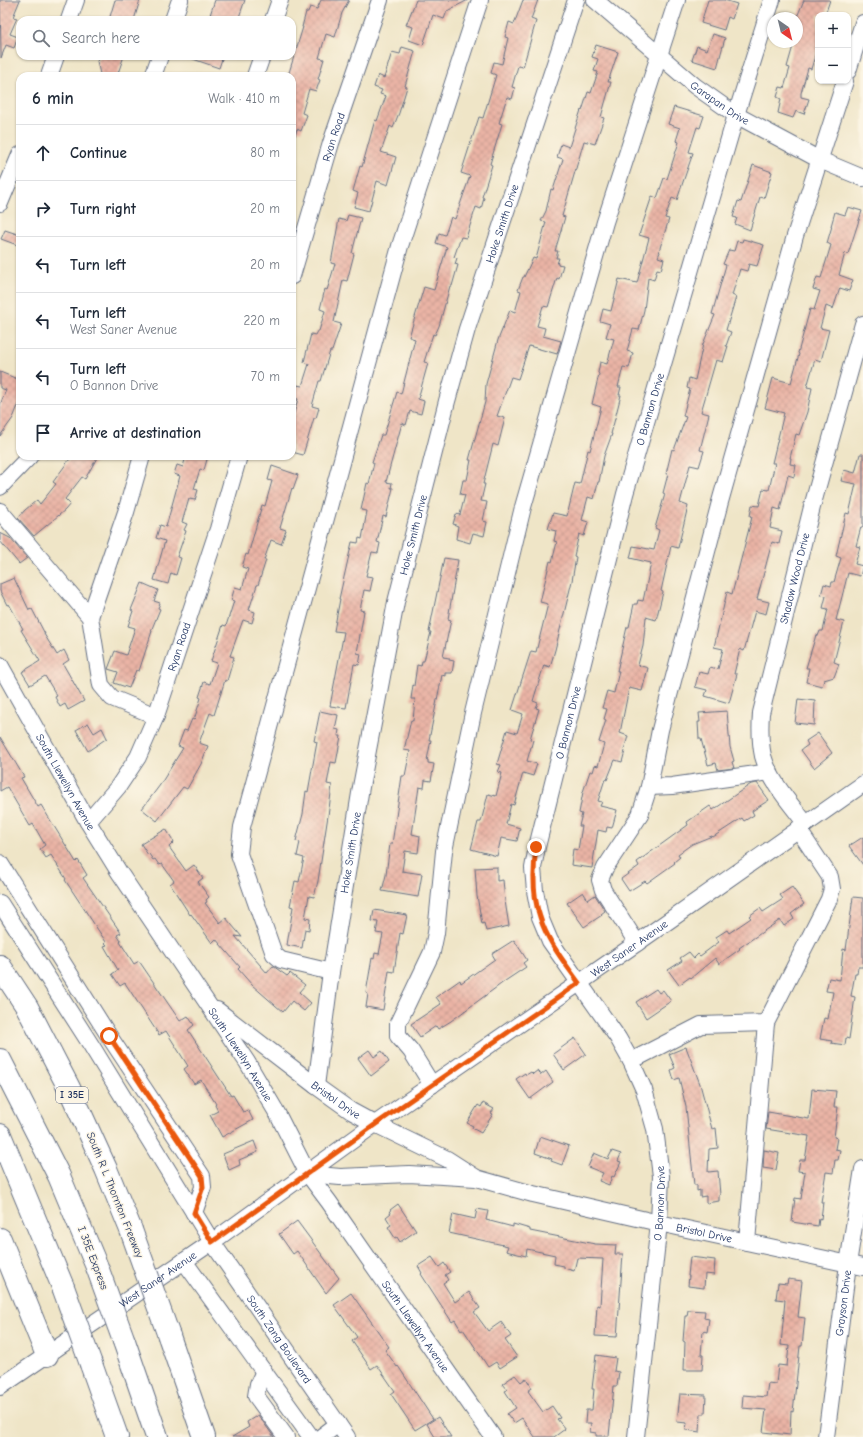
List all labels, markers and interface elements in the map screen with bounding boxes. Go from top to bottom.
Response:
north arrow [767,12,803,48]
map controls [815,12,851,84]
button: + [815,12,851,48]
search box [16,16,296,60]
icon: search [30,27,52,49]
text: Search here [62,29,140,47]
button: − [815,48,851,84]
street label: Garapan Drive [688,78,752,128]
text: 6 min [32,89,74,108]
text: Walk · 410 m [208,91,280,106]
street label: Ryan Road [319,111,347,163]
icon: ahead [32,142,54,164]
text: Continue [70,144,127,162]
text: 80 m [250,145,280,160]
street label: Hoke Smith Drive [483,182,521,264]
icon: right [32,198,54,220]
text: Turn right [70,200,136,218]
text: 20 m [250,201,280,216]
icon: left [32,254,54,276]
text: Turn left [70,256,126,274]
text: 20 m [250,257,280,272]
text: Turn left [70,304,126,322]
icon: left [32,310,54,332]
text: 220 m [243,313,280,328]
text: West Saner Avenue [70,322,177,337]
text: Turn left [70,360,126,378]
icon: left [32,366,54,388]
text: 70 m [251,369,280,384]
street label: O Bannon Drive [633,371,667,447]
text: O Bannon Drive [70,378,158,393]
icon: arrive [32,422,54,444]
text: Arrive at destination [70,424,201,442]
street label: Hoke Smith Drive [397,493,430,576]
street label: Shadow Wood Drive [777,531,812,625]
street label: Ryan Road [165,620,193,673]
street label: O Bannon Drive [553,684,583,760]
street label: South Llewellyn Avenue [33,731,98,833]
street label: Hoke Smith Drive [337,810,363,894]
route end [527,838,545,856]
street label: West Saner Avenue [588,917,670,980]
street label: South Llewellyn Avenue [206,1005,275,1104]
route start [100,1027,118,1045]
street label: Bristol Drive [309,1078,363,1121]
road number: I 35E [56,1087,88,1103]
street label: South R L Thornton Freeway [84,1130,146,1260]
street label: O Bannon Drive [651,1165,668,1241]
street label: Bristol Drive [675,1220,734,1245]
street label: I 35E Express [75,1225,111,1292]
street label: West Saner Avenue [117,1248,199,1310]
street label: Grayson Drive [832,1269,854,1337]
street label: South Llewellyn Avenue [379,1278,452,1375]
street label: South Zang Boulevard [244,1293,314,1386]

